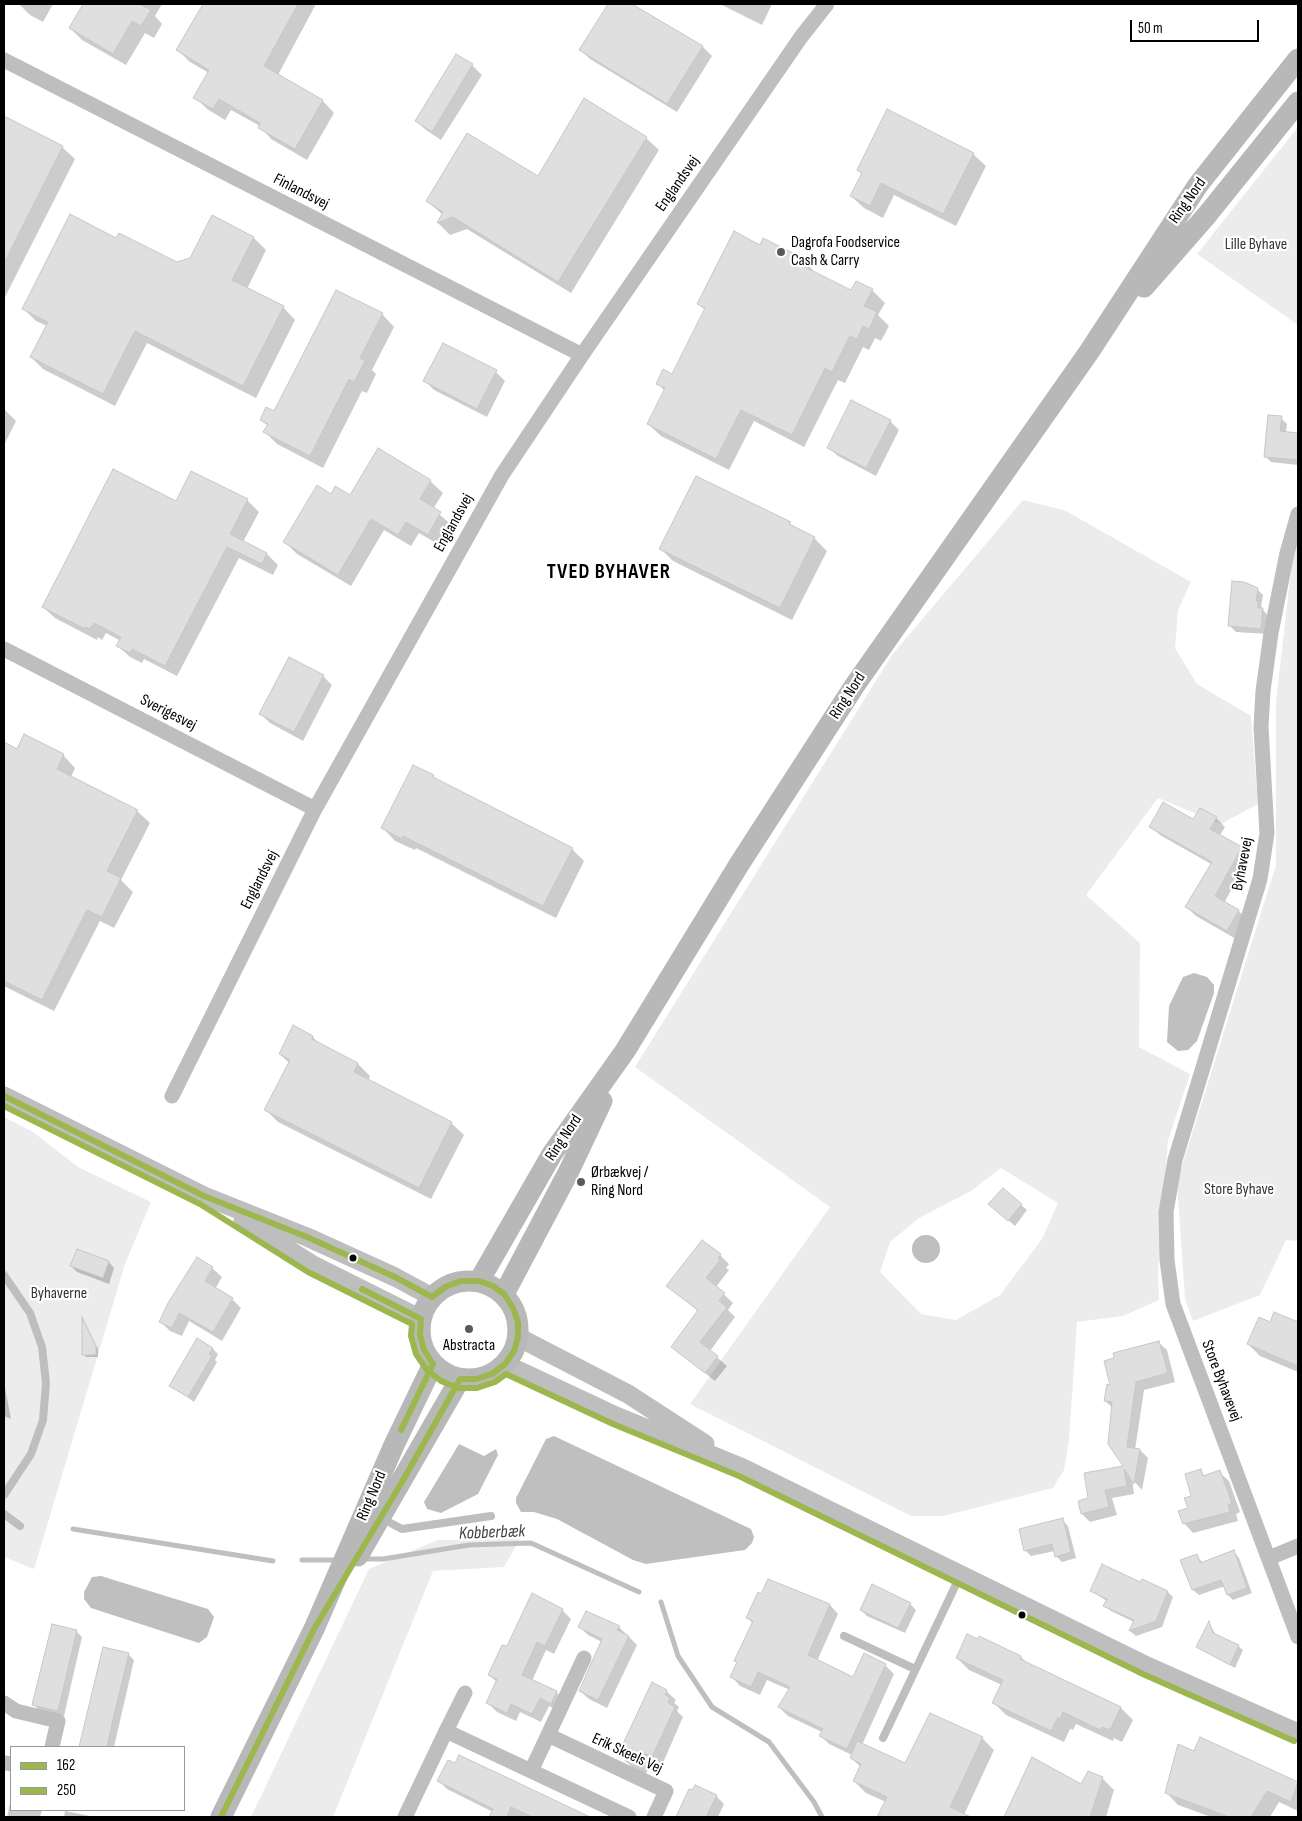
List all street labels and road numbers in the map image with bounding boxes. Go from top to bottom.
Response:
street label: Englandsvej [652,152,704,216]
street label: Finlandsvej [270,170,332,214]
street label: Ring Nord [1165,174,1211,228]
street label: Englandsvej [430,491,478,555]
street label: Ring Nord [826,669,870,723]
street label: Sverigesvej [137,691,199,735]
street label: Byhavevej [1228,836,1258,892]
street label: Englandsvej [237,847,283,913]
street label: Ring Nord [542,1111,586,1165]
street label: Store Byhavevej [1197,1338,1245,1424]
street label: Ring Nord [353,1468,391,1524]
street label: Erik Skeels Vej [589,1729,665,1779]

